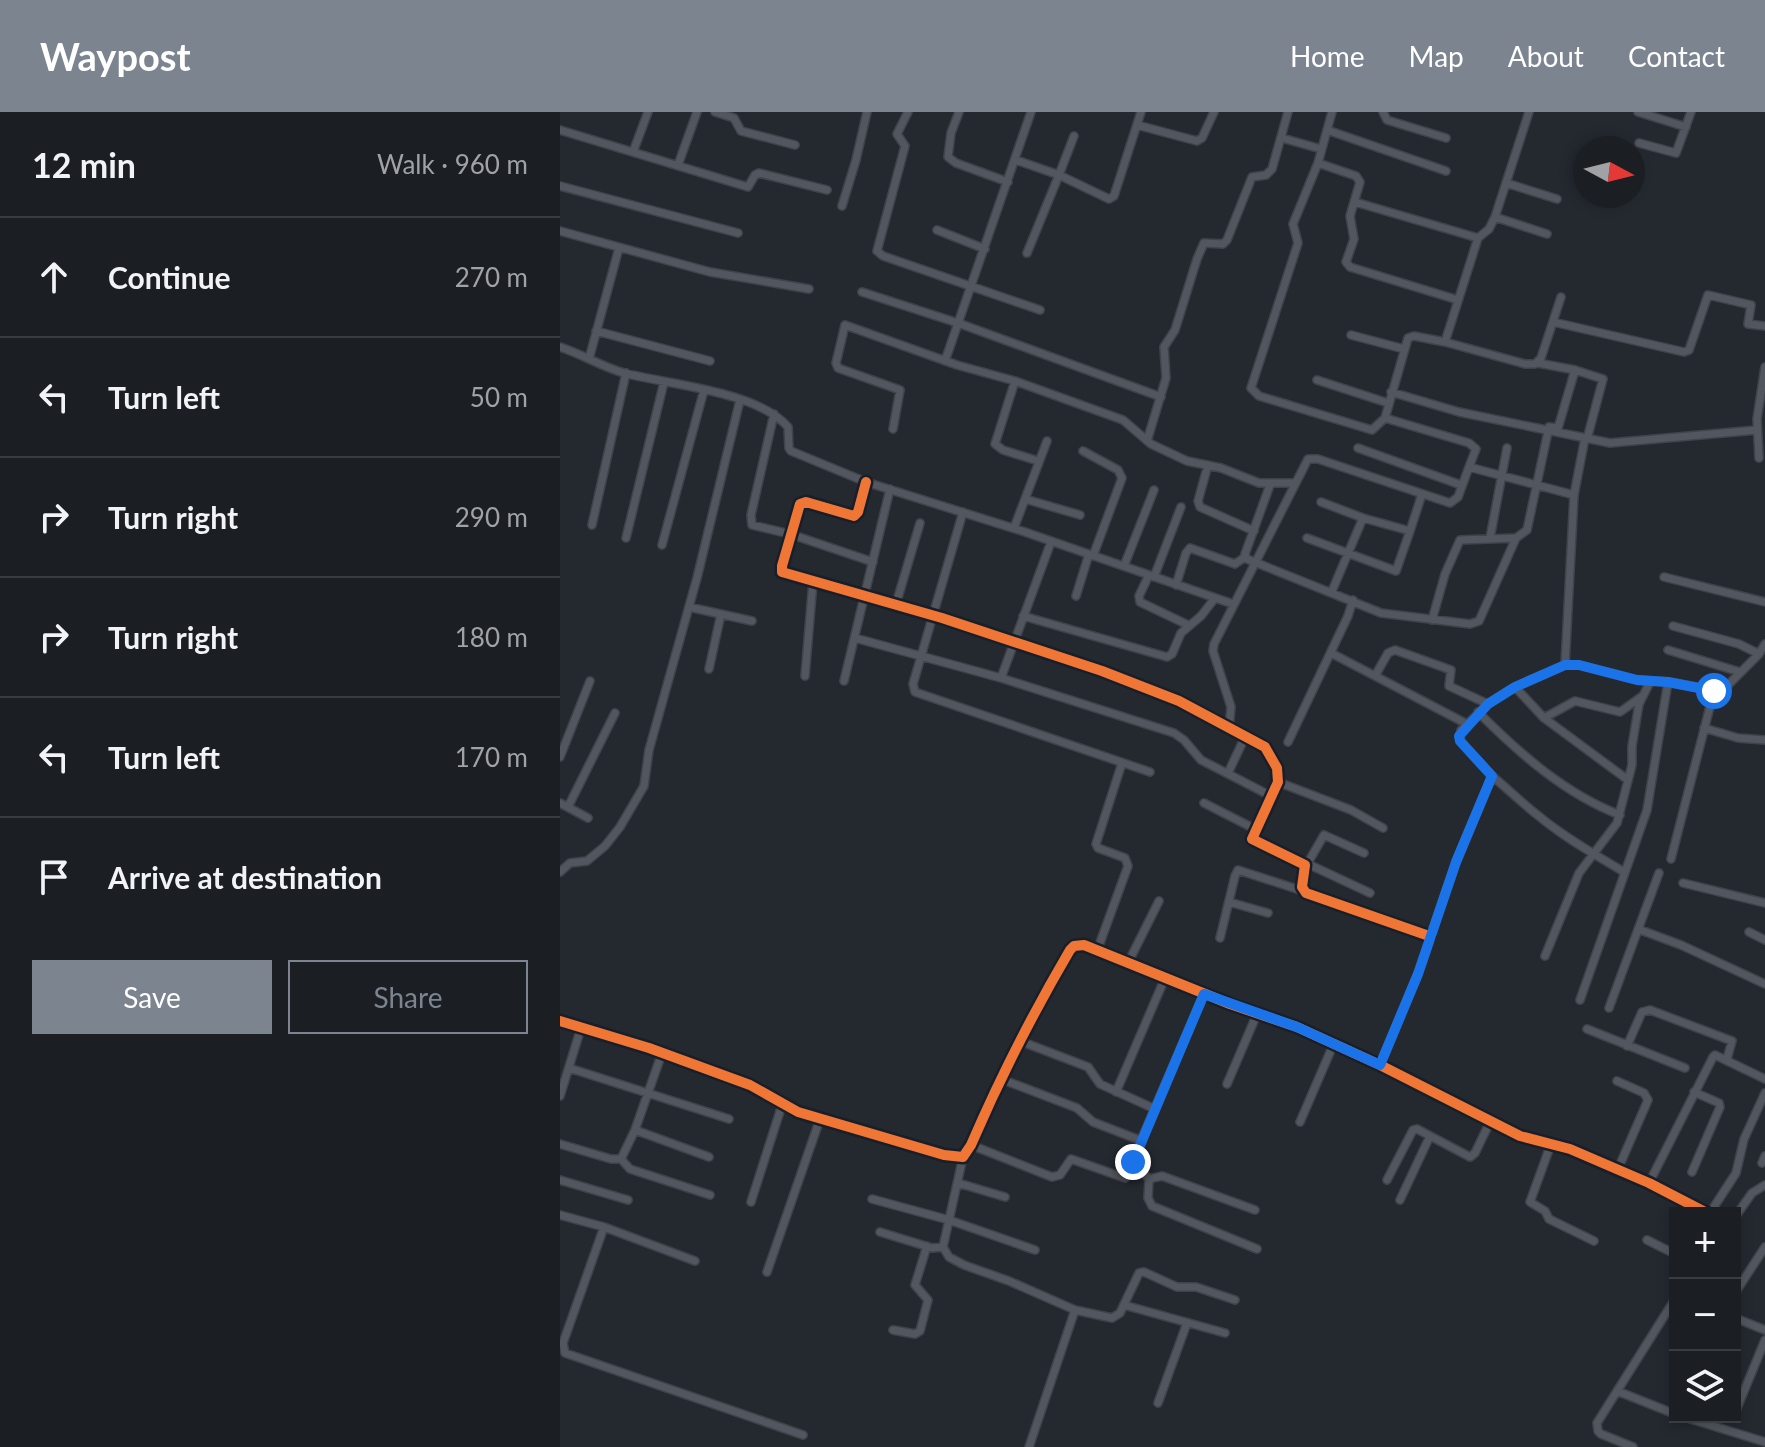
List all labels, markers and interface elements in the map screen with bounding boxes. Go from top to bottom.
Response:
text: Waypost [40,33,191,79]
text: Home [1290,39,1365,73]
text: Map [1409,39,1464,73]
text: About [1508,39,1584,73]
text: Contact [1628,39,1725,73]
north arrow [1573,136,1645,208]
text: 12 min [32,144,136,185]
text: Walk · 960 m [377,148,528,180]
icon: ahead [32,255,76,299]
text: Continue [108,259,231,295]
text: 270 m [455,261,528,293]
icon: left [32,375,76,419]
text: Turn left [108,379,220,415]
text: 50 m [470,381,528,413]
icon: right [32,495,76,539]
text: Turn right [108,499,238,535]
text: 290 m [455,501,528,533]
icon: right [32,615,76,659]
text: Turn right [108,619,238,655]
text: 180 m [455,621,528,653]
route start [1696,673,1732,709]
icon: left [32,735,76,779]
text: Turn left [108,739,220,775]
text: 170 m [455,741,528,773]
icon: arrive [32,855,76,899]
text: Arrive at destination [108,859,382,895]
button: Save [32,960,272,1034]
button: Share [288,960,528,1034]
route end [1115,1144,1151,1180]
map controls [1669,1207,1741,1423]
button: + [1669,1207,1741,1279]
button: − [1669,1279,1741,1351]
button: layers [1669,1351,1741,1423]

